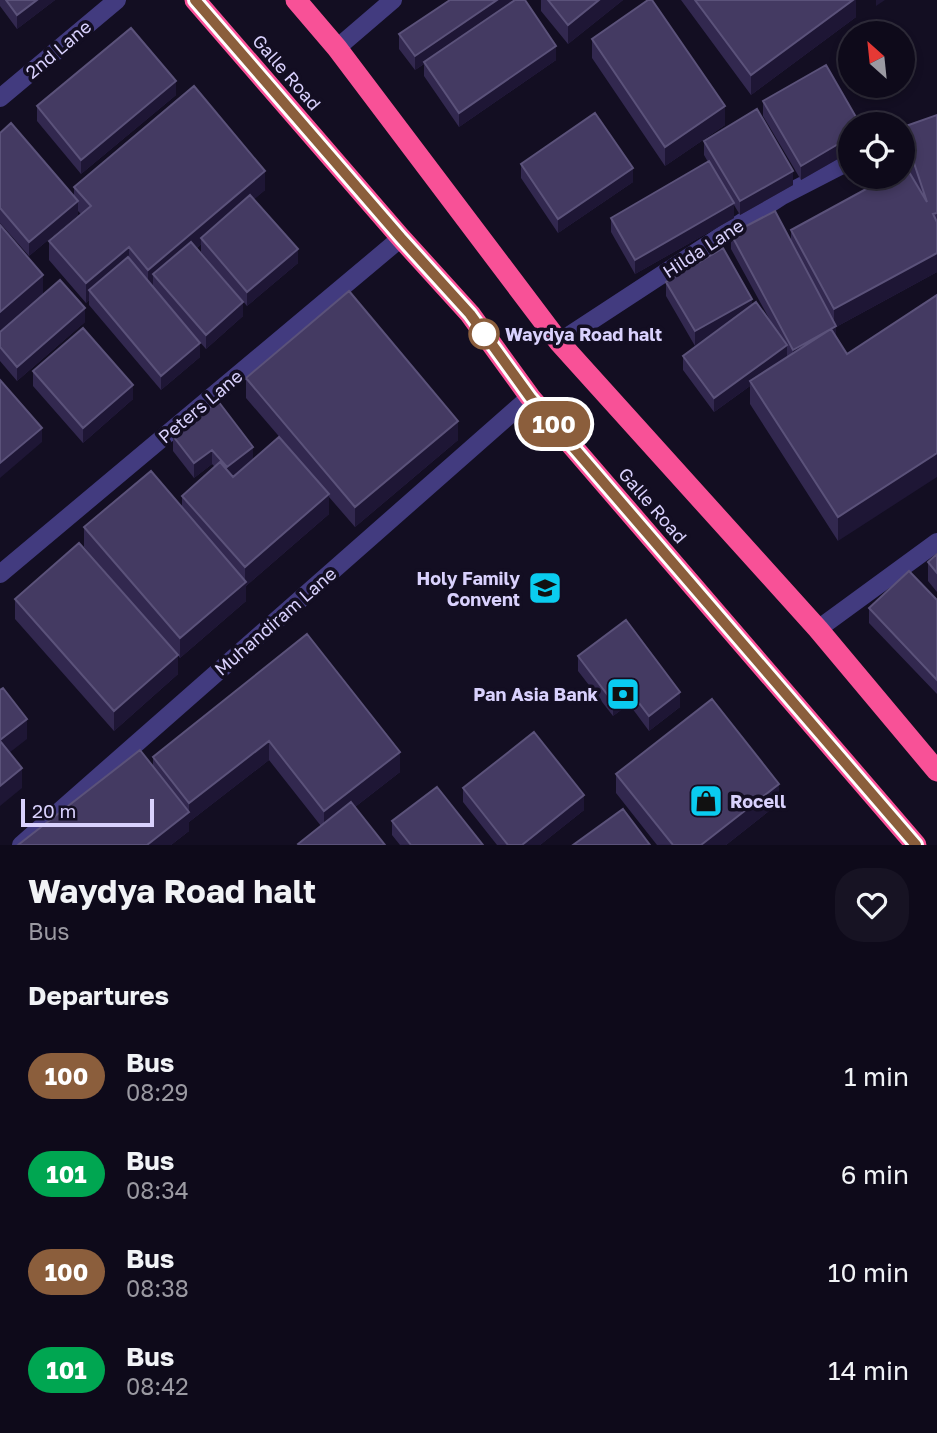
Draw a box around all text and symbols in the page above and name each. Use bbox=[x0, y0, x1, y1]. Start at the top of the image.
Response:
street label: 2nd Lane bbox=[21, 15, 95, 83]
north arrow bbox=[838, 21, 915, 98]
map controls bbox=[838, 21, 915, 189]
street label: Galle Road bbox=[248, 30, 326, 114]
button: locate bbox=[838, 112, 915, 189]
street label: Hilda Lane bbox=[658, 214, 748, 282]
marker: Waydya Road halt bbox=[469, 319, 499, 349]
place label: Waydya Road halt bbox=[505, 323, 662, 345]
street label: Peters Lane bbox=[154, 365, 246, 447]
line badge: 100 bbox=[514, 401, 594, 447]
text: 100 bbox=[532, 409, 576, 438]
street label: Galle Road bbox=[614, 463, 692, 547]
street label: Muhandiram Lane bbox=[210, 562, 340, 680]
place label: Holy Family Convent bbox=[417, 567, 520, 610]
school or university icon: Holy Family Convent bbox=[526, 569, 564, 607]
bank icon: Pan Asia Bank bbox=[604, 675, 642, 713]
place label: Pan Asia Bank bbox=[473, 683, 599, 705]
shop icon: Rocell bbox=[687, 782, 725, 820]
place label: Rocell bbox=[730, 790, 786, 812]
scale bar bbox=[21, 796, 154, 828]
text: 20 m bbox=[32, 799, 76, 822]
button: heart bbox=[835, 868, 909, 942]
text: Waydya Road halt bbox=[28, 871, 316, 910]
text: Bus bbox=[28, 917, 70, 945]
text: Departures bbox=[28, 980, 169, 1011]
text: Bus bbox=[126, 1047, 174, 1078]
text: 100 bbox=[45, 1061, 88, 1090]
text: 1 min bbox=[844, 1061, 909, 1092]
text: 08:29 bbox=[126, 1078, 188, 1106]
text: Bus bbox=[126, 1145, 174, 1176]
text: 101 bbox=[46, 1159, 87, 1188]
text: 6 min bbox=[841, 1159, 909, 1190]
text: 08:34 bbox=[126, 1176, 189, 1204]
text: Bus bbox=[126, 1243, 174, 1274]
text: 100 bbox=[45, 1257, 88, 1286]
text: 10 min bbox=[828, 1257, 909, 1288]
text: 08:38 bbox=[126, 1274, 189, 1302]
text: Bus bbox=[126, 1341, 174, 1372]
text: 101 bbox=[46, 1355, 87, 1384]
text: 14 min bbox=[828, 1355, 909, 1386]
text: 08:42 bbox=[126, 1372, 189, 1400]

